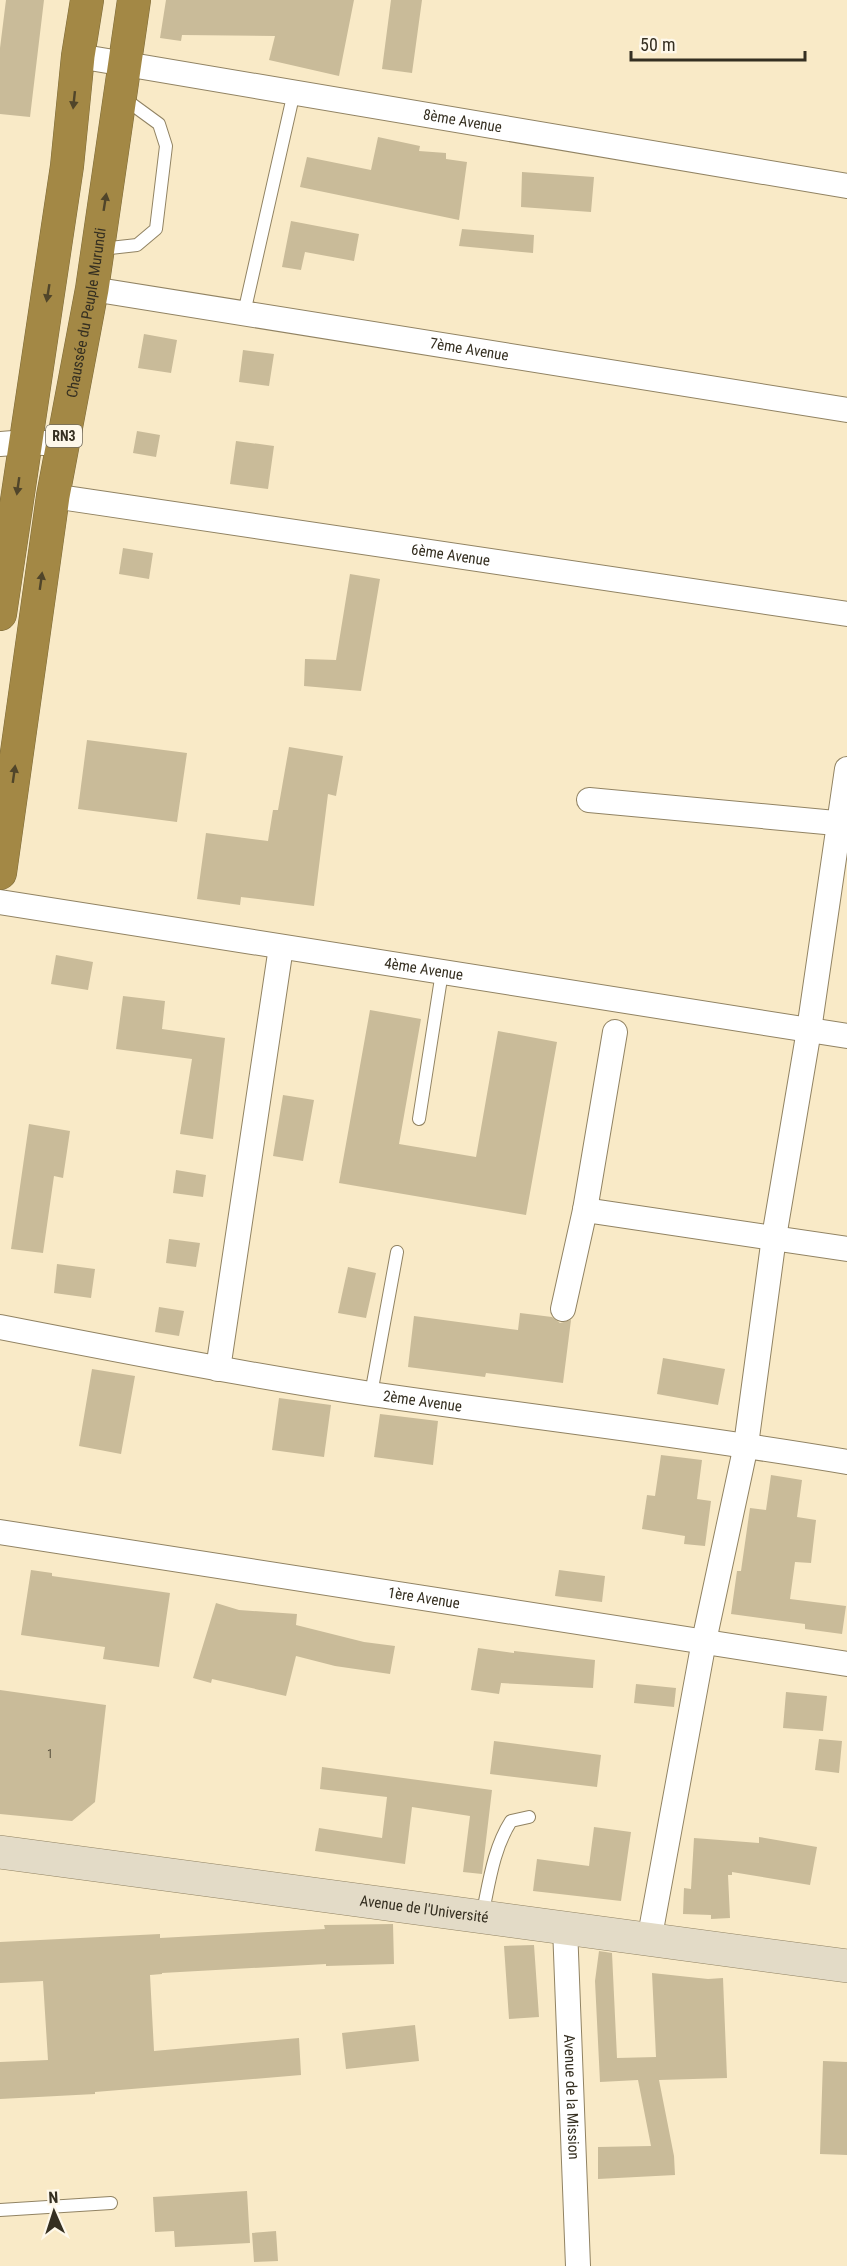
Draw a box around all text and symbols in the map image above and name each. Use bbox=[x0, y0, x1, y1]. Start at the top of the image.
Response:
scale bar bbox=[631, 24, 805, 62]
text: 50 m bbox=[640, 34, 675, 55]
one-way arrow bbox=[69, 90, 79, 109]
street label: 8ème Avenue bbox=[422, 106, 503, 137]
one-way arrow bbox=[101, 192, 110, 211]
street label: Chaussée du Peuple Murundi bbox=[63, 227, 110, 399]
one-way arrow bbox=[43, 283, 52, 302]
street label: 7ème Avenue bbox=[429, 334, 510, 365]
road number: RN3 bbox=[46, 425, 82, 447]
one-way arrow bbox=[14, 476, 23, 495]
street label: 6ème Avenue bbox=[410, 540, 491, 570]
one-way arrow bbox=[36, 571, 46, 590]
one-way arrow bbox=[9, 764, 18, 783]
street label: 4ème Avenue bbox=[383, 954, 464, 984]
street label: 2ème Avenue bbox=[382, 1387, 463, 1416]
street label: 1ère Avenue bbox=[387, 1584, 461, 1613]
house number: 1 bbox=[47, 1747, 53, 1761]
street label: Avenue de l'Université bbox=[359, 1892, 490, 1927]
street label: Avenue de la Mission bbox=[560, 2034, 583, 2160]
north arrow bbox=[24, 2182, 84, 2242]
text: N bbox=[48, 2188, 59, 2207]

